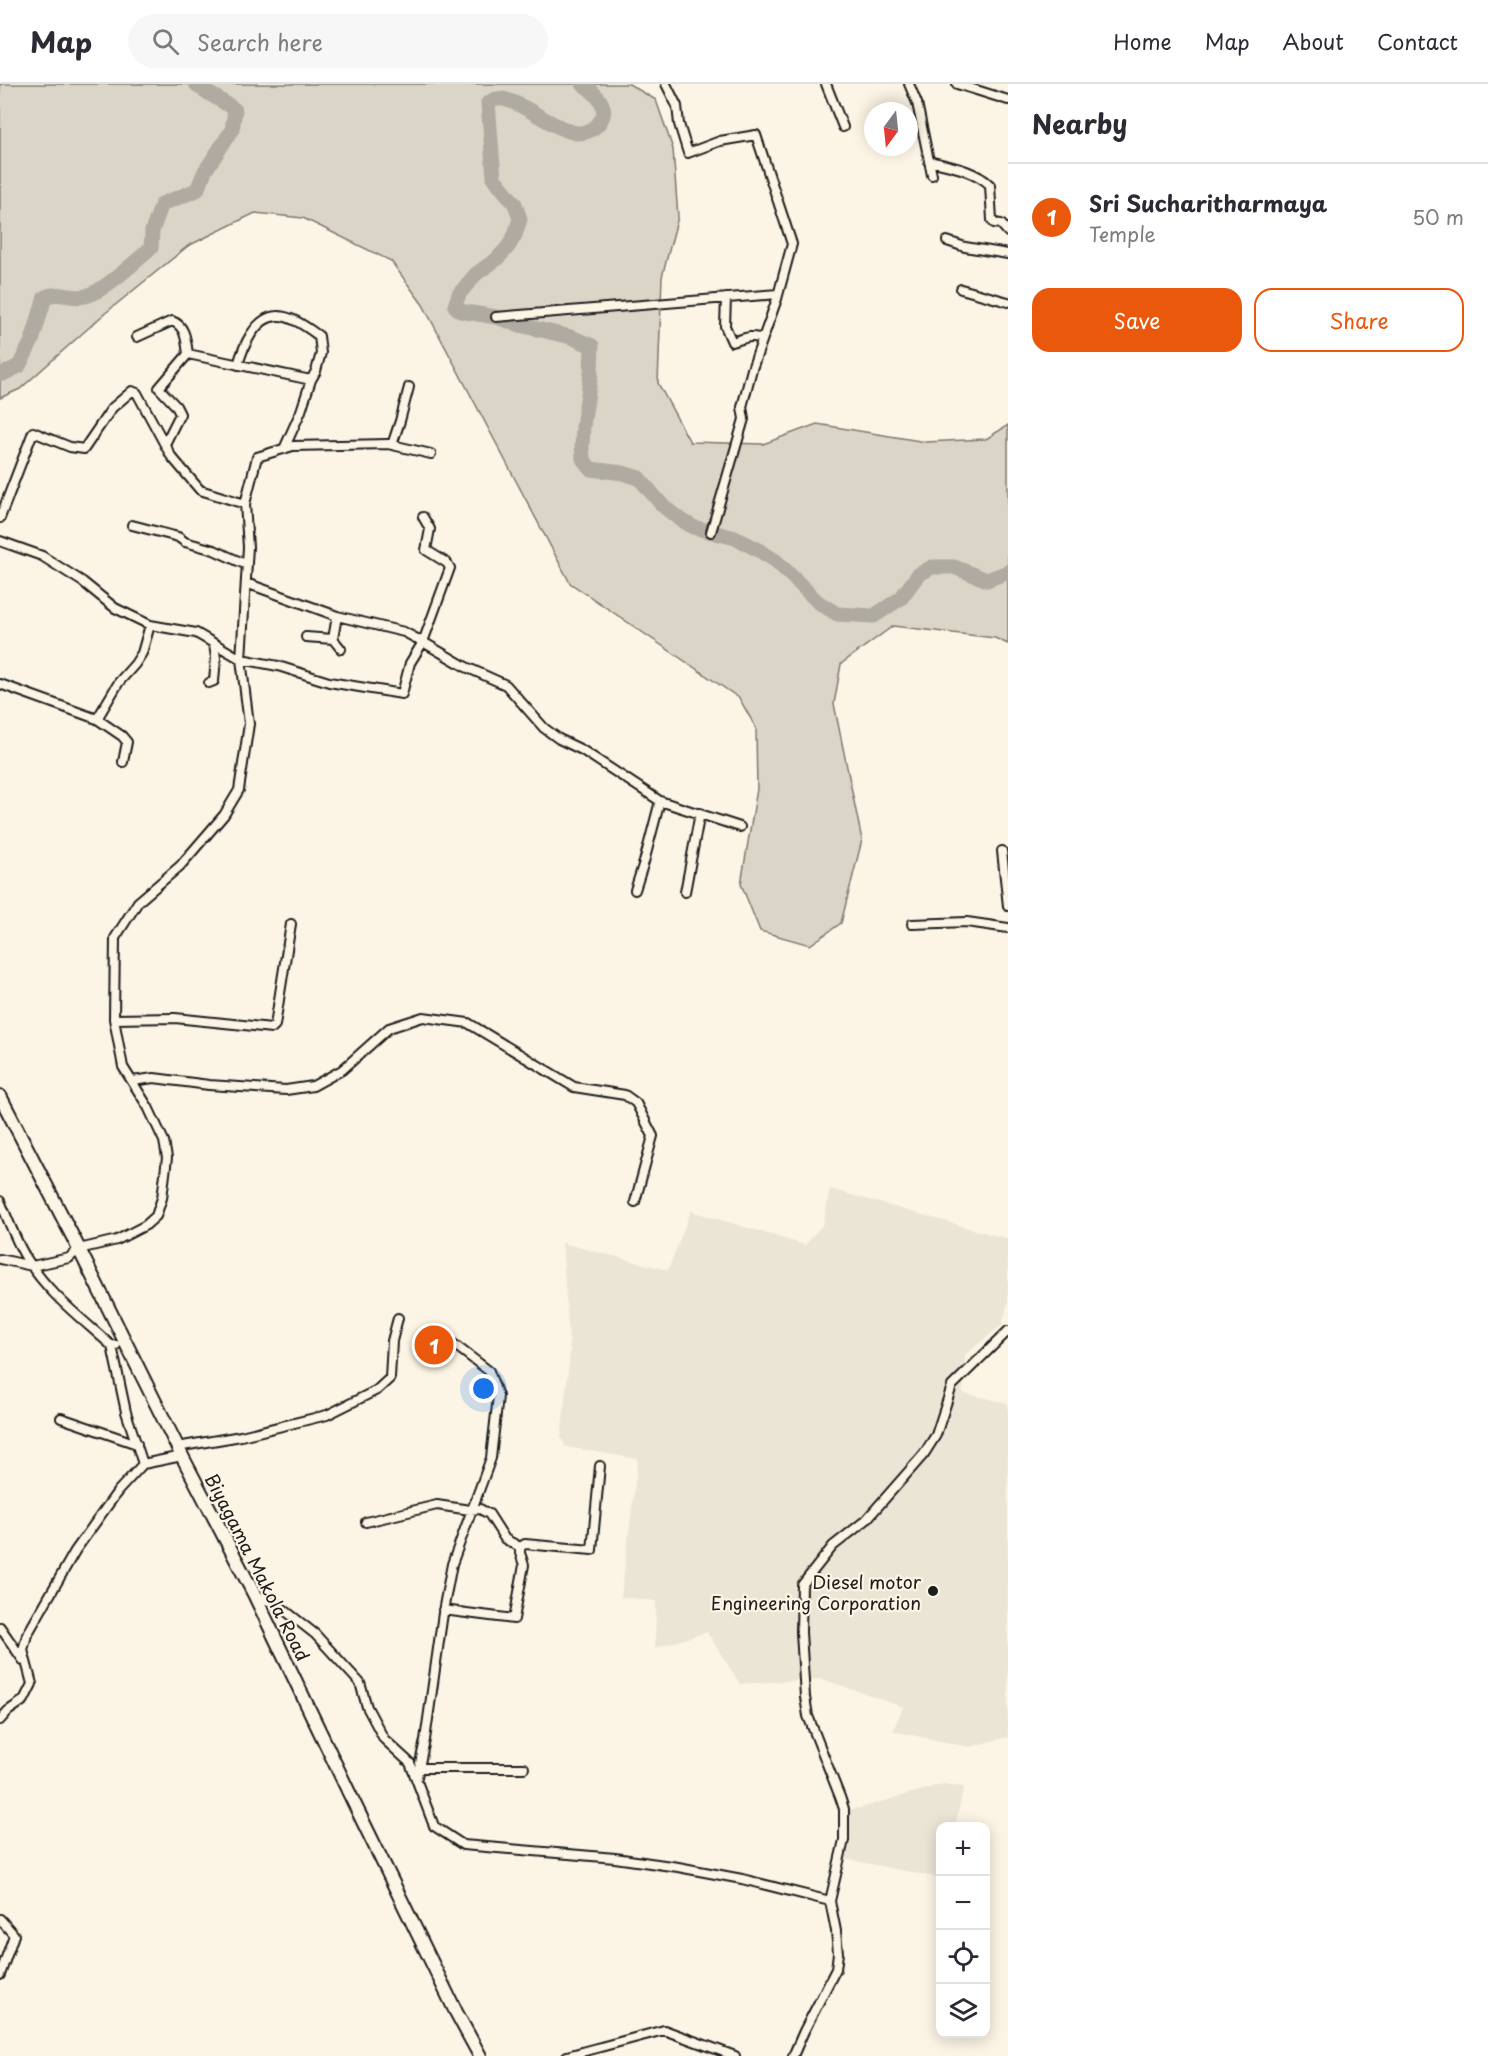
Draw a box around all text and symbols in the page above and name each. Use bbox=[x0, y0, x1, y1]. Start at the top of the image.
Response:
search box bbox=[128, 14, 548, 68]
text: Map bbox=[30, 20, 92, 63]
icon: search bbox=[149, 25, 182, 58]
text: Search here bbox=[197, 25, 323, 58]
text: Home bbox=[1113, 25, 1172, 57]
text: Map bbox=[1205, 25, 1250, 57]
text: About bbox=[1283, 25, 1344, 57]
text: Contact bbox=[1377, 25, 1458, 57]
north arrow bbox=[864, 102, 918, 156]
text: Nearby bbox=[1032, 104, 1127, 143]
text: Sri Sucharitharmaya bbox=[1089, 186, 1327, 219]
text: 1 bbox=[1047, 202, 1056, 232]
text: 50 m bbox=[1412, 202, 1464, 232]
text: Temple bbox=[1089, 219, 1156, 249]
button: Save bbox=[1032, 288, 1242, 352]
button: Share bbox=[1254, 288, 1464, 352]
pin: 1 bbox=[414, 1322, 454, 1368]
your location bbox=[469, 1374, 498, 1403]
street label: Biyagama Makola Road bbox=[199, 1468, 317, 1666]
place label: Diesel motor Engineering Corporation bbox=[711, 1568, 922, 1616]
marker: Diesel motor Engineering Corporation bbox=[926, 1584, 940, 1598]
map controls bbox=[936, 1822, 990, 2038]
button: + bbox=[936, 1822, 990, 1876]
button: − bbox=[936, 1876, 990, 1930]
button: locate bbox=[936, 1930, 990, 1984]
button: layers bbox=[936, 1984, 990, 2038]

